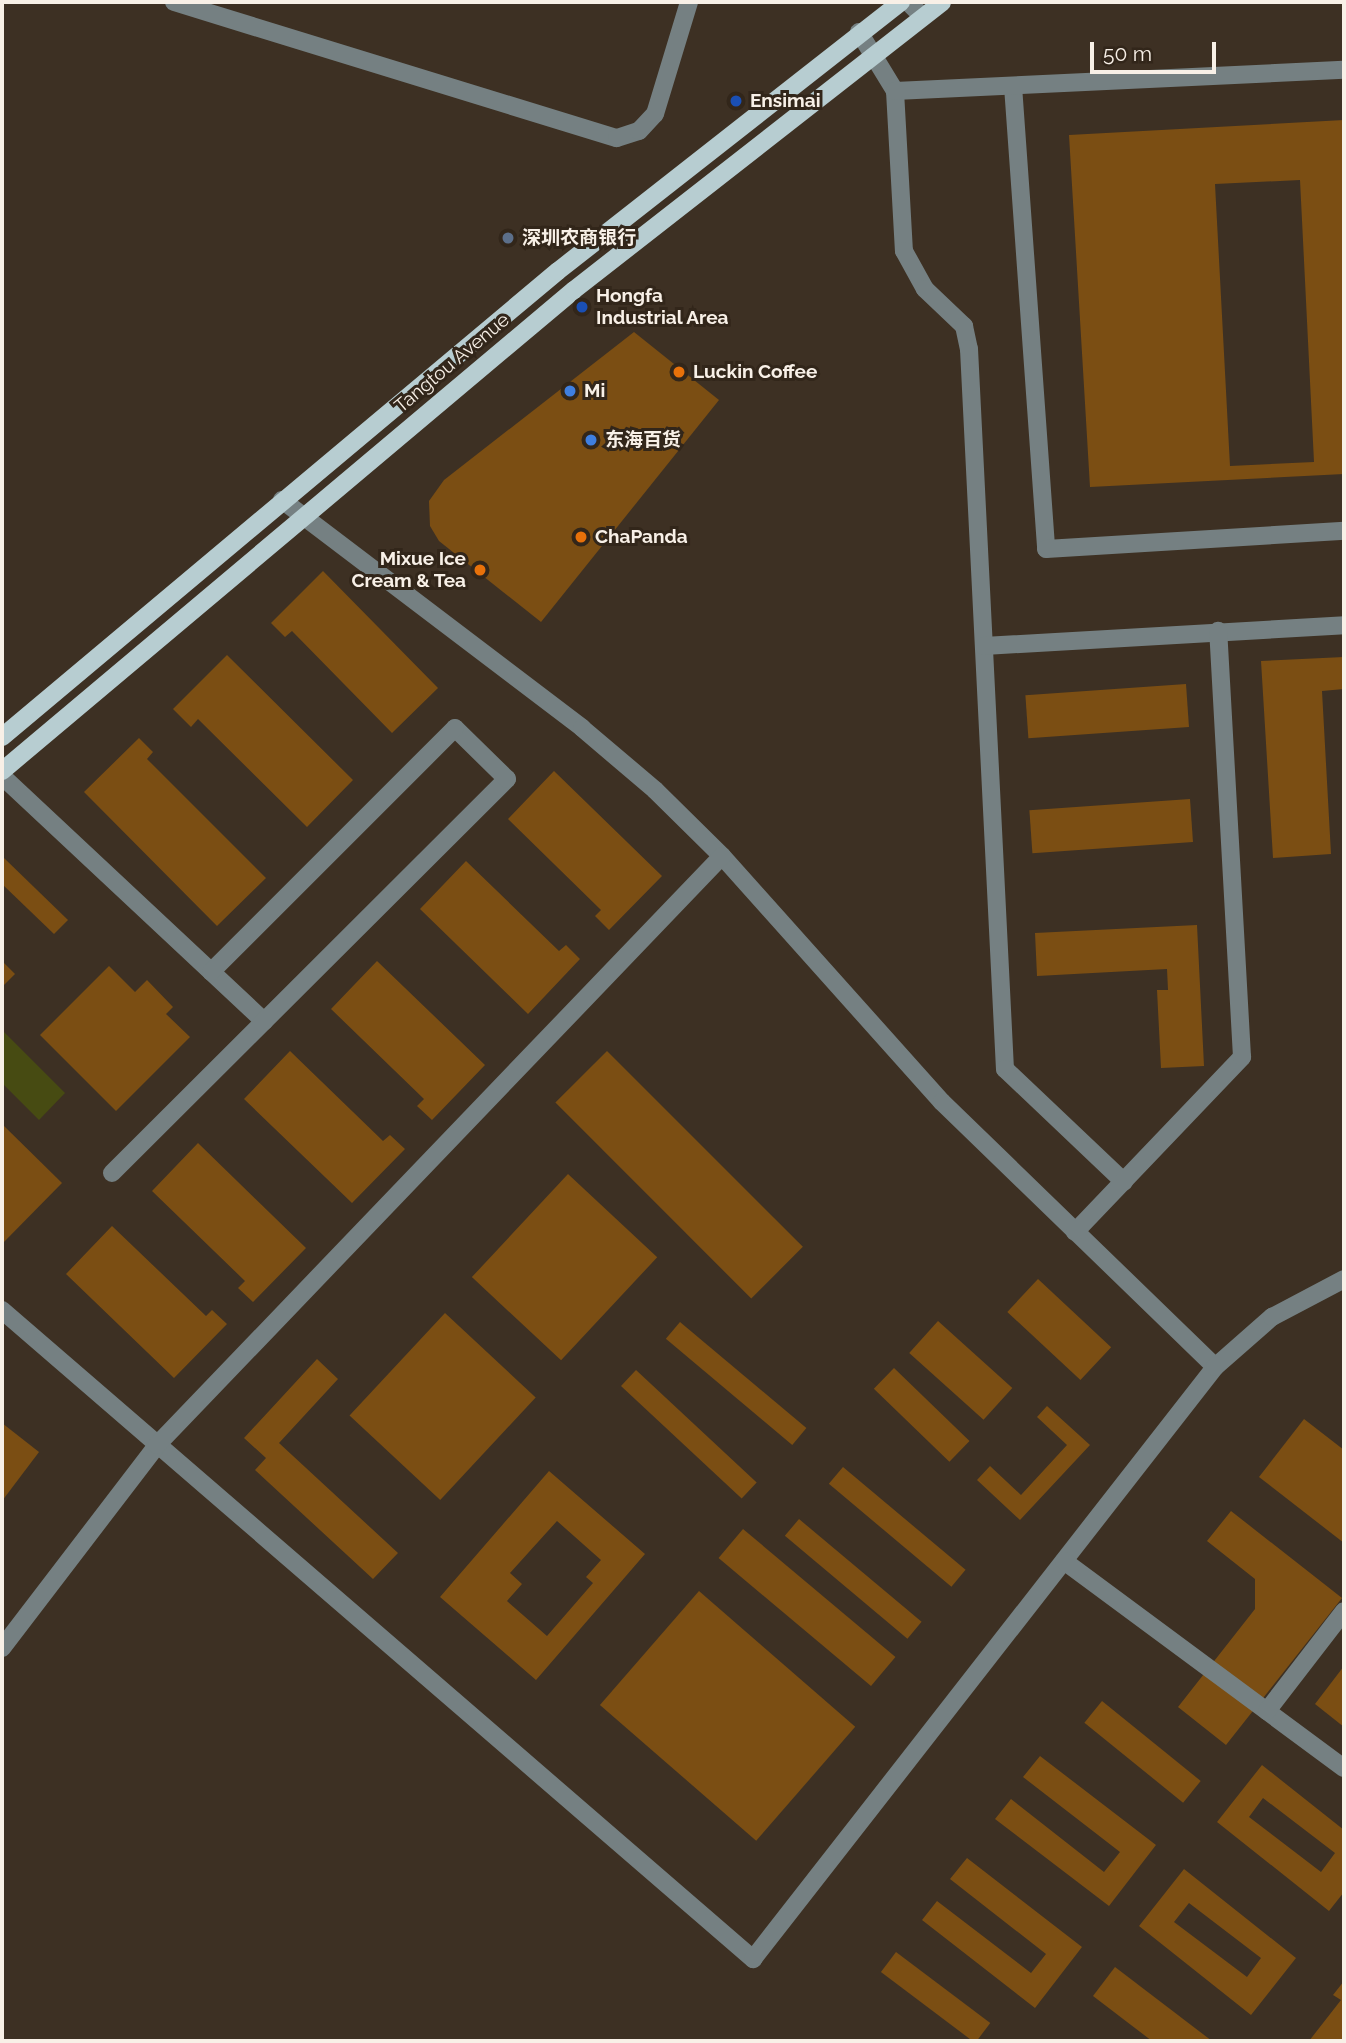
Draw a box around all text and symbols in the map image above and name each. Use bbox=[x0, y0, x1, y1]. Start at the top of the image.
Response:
scale bar bbox=[1094, 28, 1220, 72]
text: 50 m bbox=[1103, 41, 1152, 66]
place label: Ensimai bbox=[750, 90, 821, 112]
marker: Ensimai bbox=[728, 93, 744, 109]
place label: 深圳农商银行 bbox=[522, 227, 636, 249]
marker: 深圳农商银行 bbox=[500, 230, 516, 246]
place label: Hongfa Industrial Area bbox=[596, 285, 730, 329]
marker: Hongfa Industrial Area bbox=[574, 299, 590, 315]
street label: Tangtou Avenue bbox=[390, 308, 514, 418]
place label: Luckin Coffee bbox=[693, 361, 817, 383]
marker: Luckin Coffee bbox=[671, 364, 687, 380]
place label: Mi bbox=[584, 380, 605, 402]
marker: Mi bbox=[562, 383, 578, 399]
place label: 东海百货 bbox=[605, 429, 681, 451]
marker: 东海百货 bbox=[583, 432, 599, 448]
place label: ChaPanda bbox=[595, 526, 688, 548]
marker: ChaPanda bbox=[573, 529, 589, 545]
place label: Mixue Ice Cream & Tea bbox=[351, 548, 466, 592]
marker: Mixue Ice Cream & Tea bbox=[472, 562, 488, 578]

